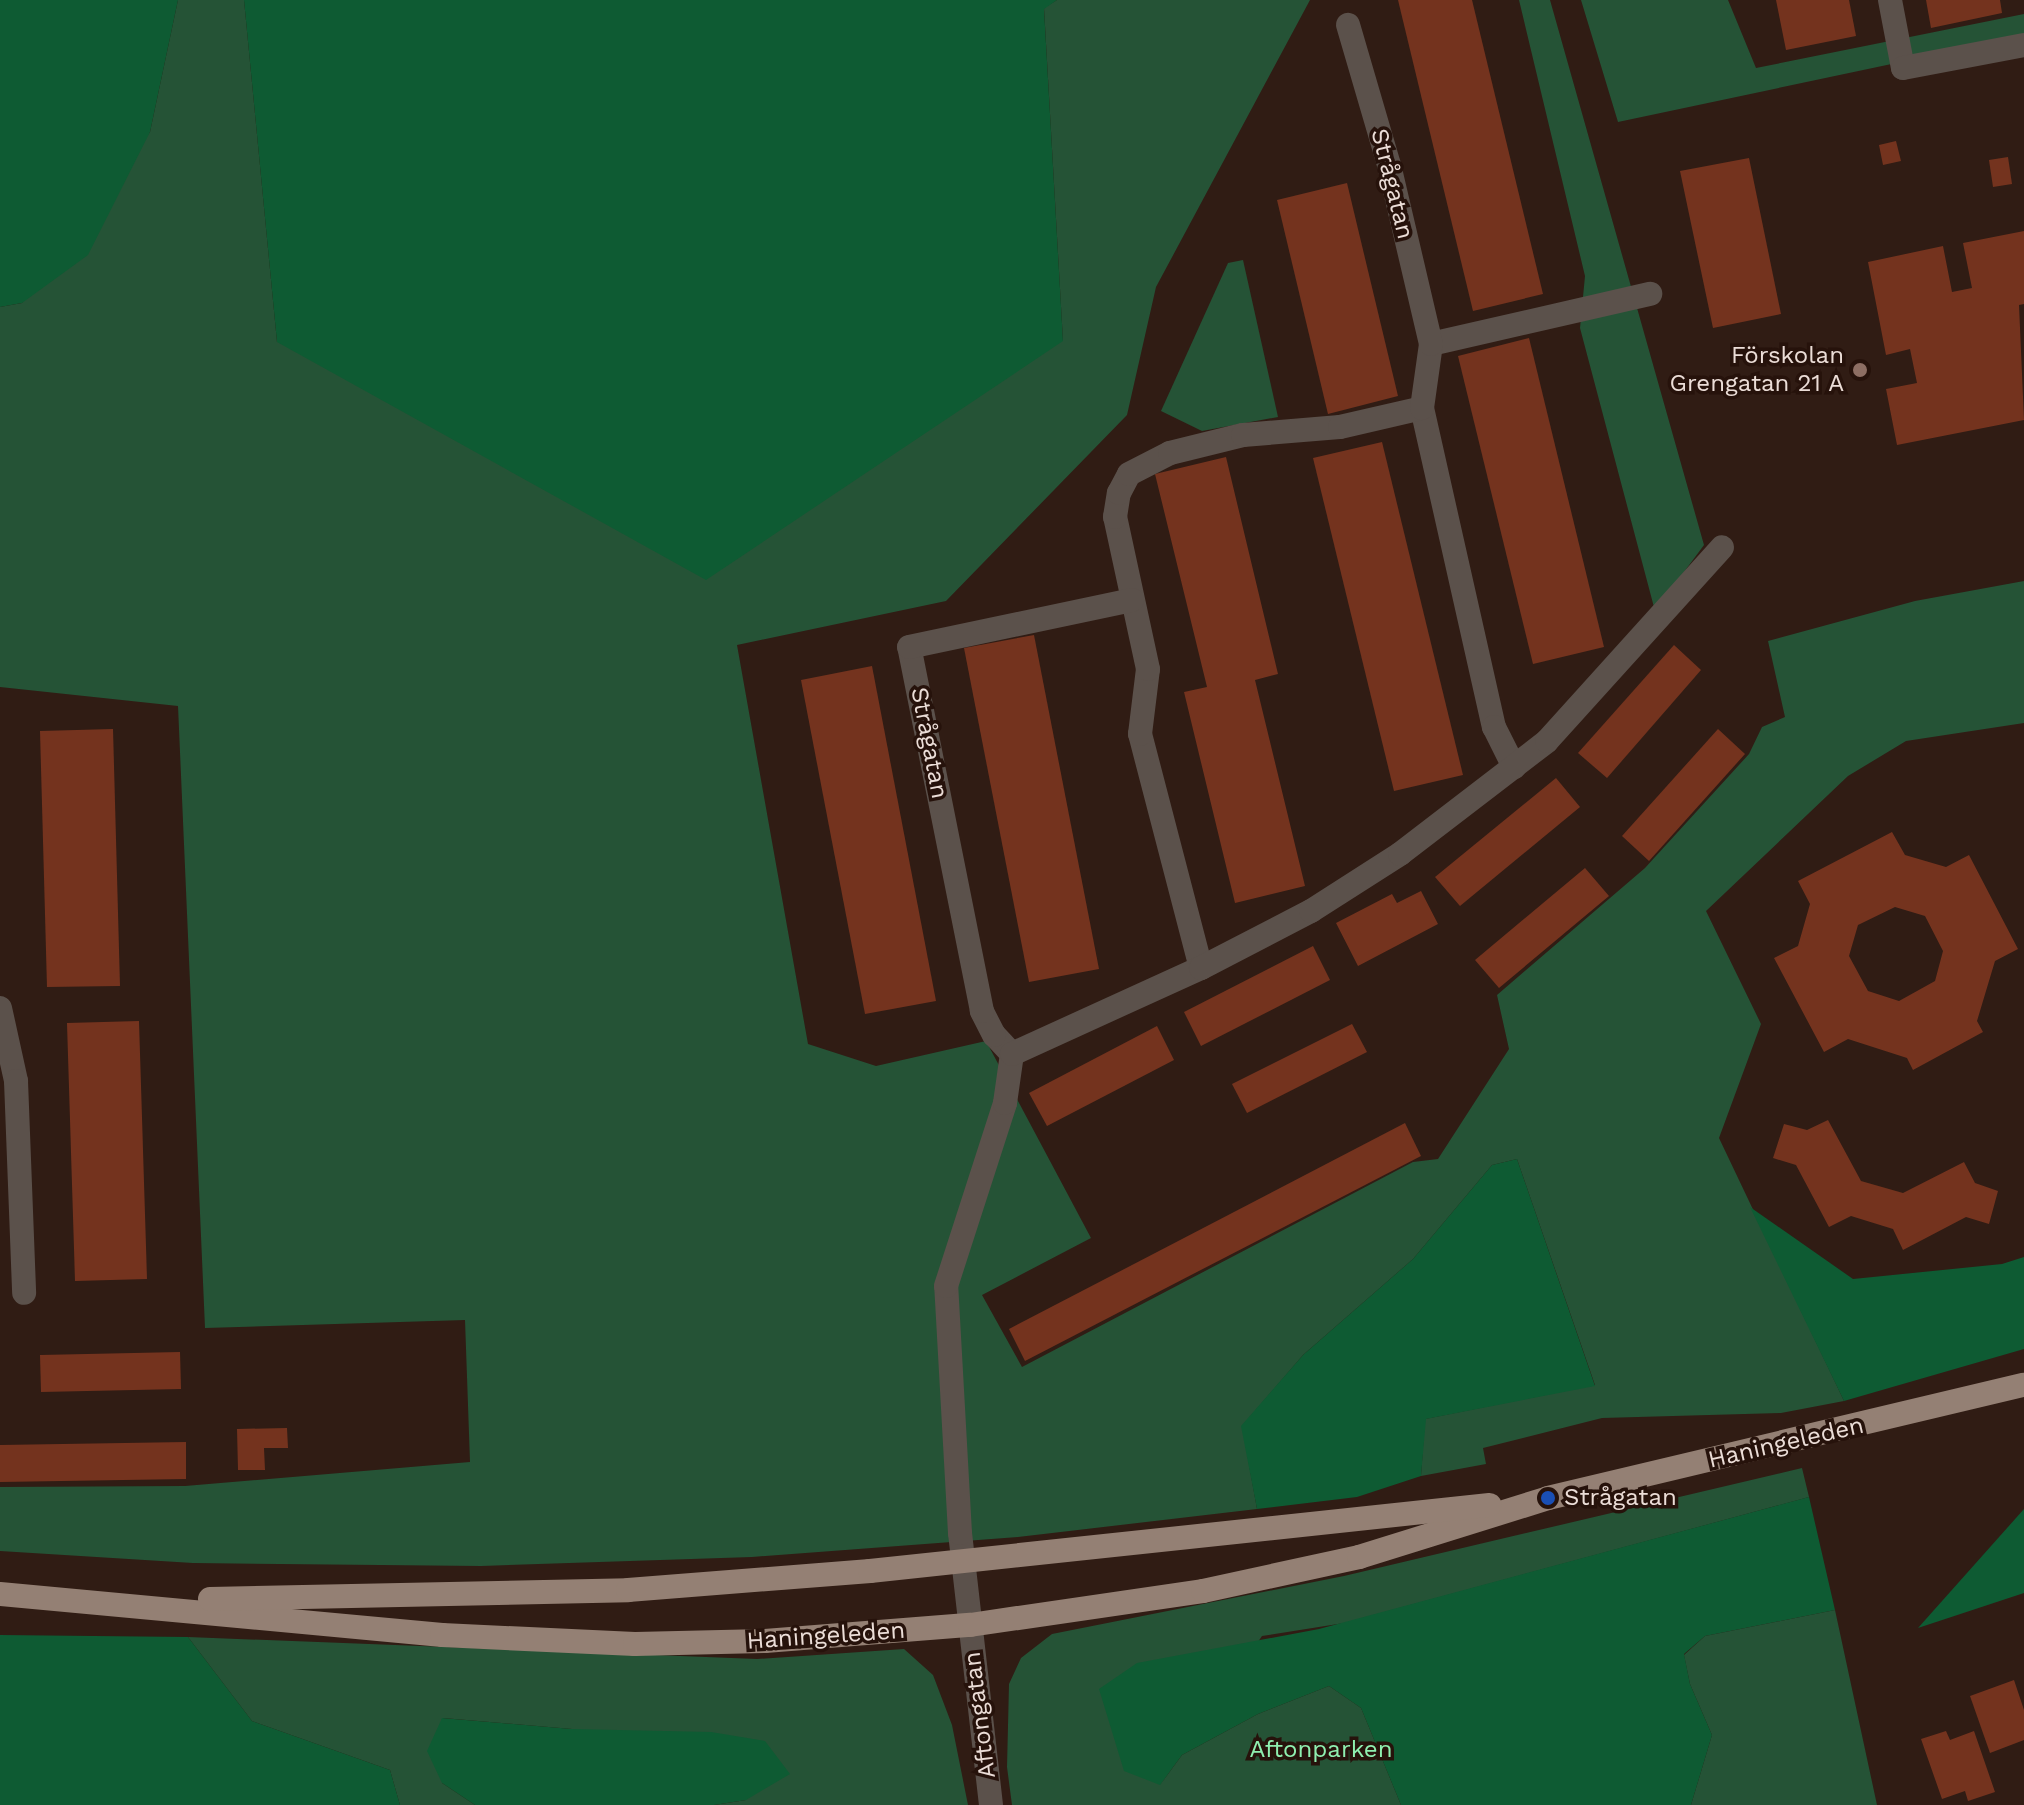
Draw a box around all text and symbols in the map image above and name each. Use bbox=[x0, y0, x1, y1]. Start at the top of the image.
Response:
street label: Strågatan bbox=[1364, 126, 1420, 242]
place label: Förskolan Grengatan 21 A bbox=[1669, 342, 1844, 398]
marker: Förskolan Grengatan 21 A bbox=[1851, 361, 1869, 379]
street label: Strågatan bbox=[904, 685, 954, 801]
street label: Haningeleden bbox=[1705, 1411, 1867, 1475]
place label: Strågatan bbox=[1564, 1484, 1677, 1512]
marker: Strågatan bbox=[1539, 1489, 1557, 1507]
street label: Haningeleden bbox=[746, 1616, 906, 1656]
street label: Aftongatan bbox=[958, 1650, 1002, 1780]
park label: Aftonparken bbox=[1249, 1736, 1393, 1764]

